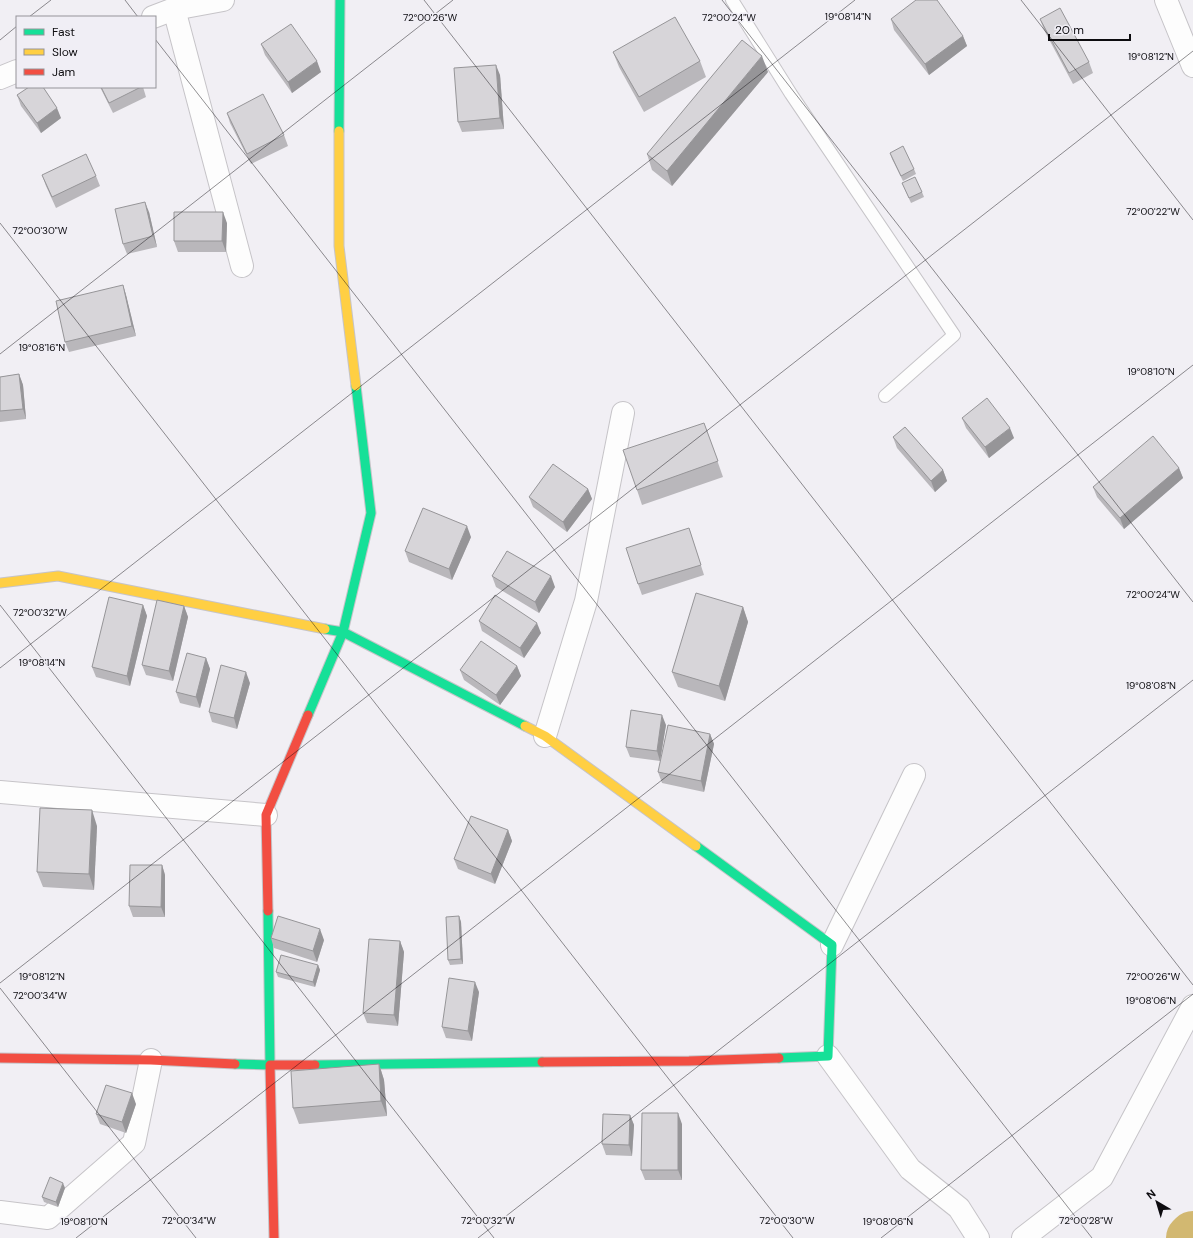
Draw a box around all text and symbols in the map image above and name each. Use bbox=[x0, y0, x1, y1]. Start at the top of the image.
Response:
text: 19°08'14"N bbox=[825, 10, 871, 23]
text: 72°00'26"W bbox=[403, 11, 457, 24]
text: 72°00'24"W bbox=[702, 11, 756, 24]
legend bbox=[16, 16, 156, 88]
scale bar bbox=[1049, 16, 1130, 42]
text: 20 m bbox=[1055, 22, 1084, 38]
text: Fast bbox=[52, 24, 75, 40]
text: Slow bbox=[52, 44, 78, 60]
text: 19°08'12"N bbox=[1128, 50, 1174, 63]
text: Jam bbox=[52, 64, 75, 80]
text: 72°00'22"W bbox=[1126, 205, 1180, 218]
text: 72°00'30"W bbox=[13, 224, 68, 237]
text: 19°08'16"N bbox=[19, 341, 65, 354]
text: 19°08'10"N bbox=[1127, 365, 1175, 378]
text: 72°00'24"W bbox=[1126, 588, 1180, 601]
text: 72°00'32"W bbox=[13, 606, 67, 619]
text: 19°08'14"N bbox=[19, 656, 65, 669]
text: 19°08'08"N bbox=[1126, 679, 1176, 692]
text: 19°08'12"N bbox=[19, 970, 65, 983]
text: 72°00'26"W bbox=[1126, 970, 1180, 983]
text: 72°00'34"W bbox=[13, 989, 67, 1002]
text: 19°08'06"N bbox=[1126, 994, 1176, 1007]
north arrow bbox=[1137, 1182, 1177, 1222]
text: N bbox=[1143, 1186, 1158, 1202]
text: 72°00'34"W bbox=[162, 1214, 216, 1227]
text: 72°00'32"W bbox=[461, 1214, 515, 1227]
text: 72°00'30"W bbox=[760, 1214, 815, 1227]
text: 72°00'28"W bbox=[1059, 1214, 1113, 1227]
text: 19°08'10"N bbox=[60, 1215, 108, 1228]
text: 19°08'06"N bbox=[863, 1215, 913, 1228]

